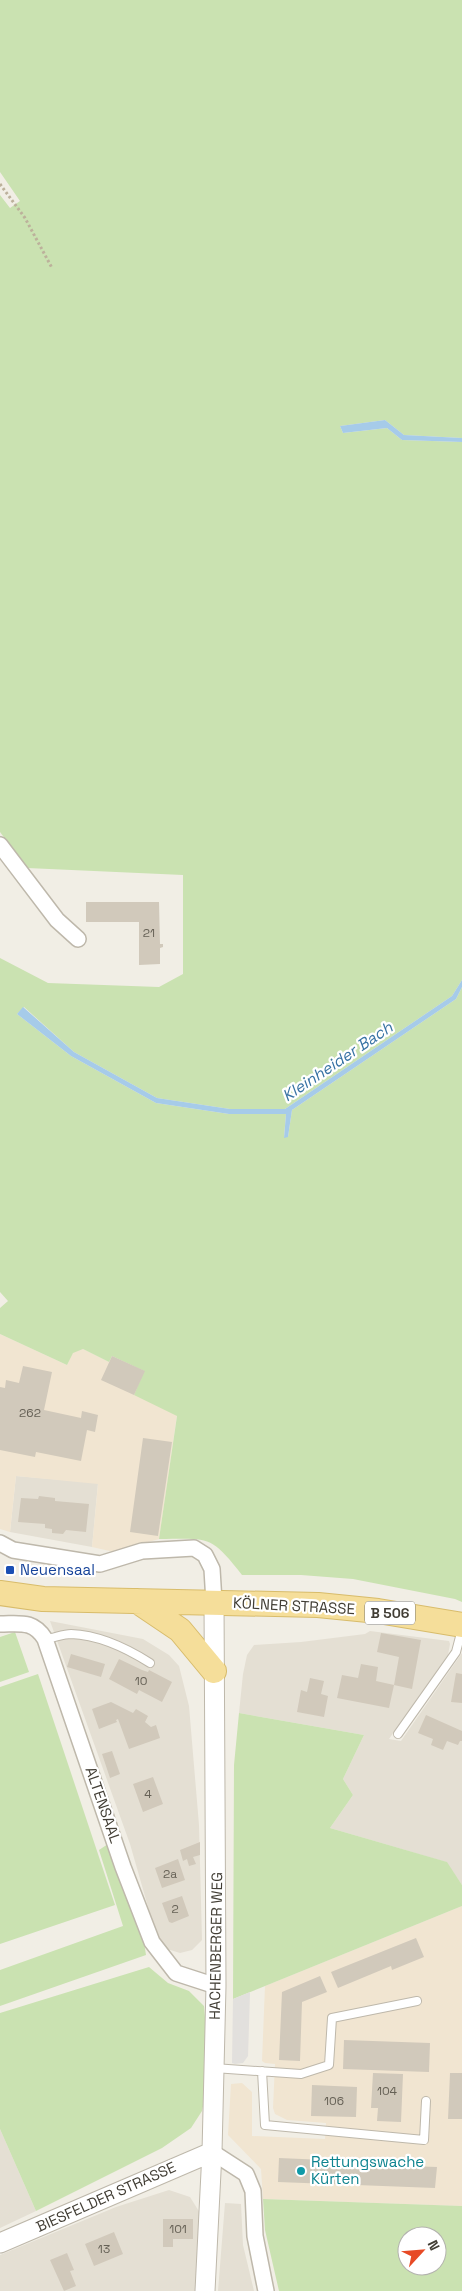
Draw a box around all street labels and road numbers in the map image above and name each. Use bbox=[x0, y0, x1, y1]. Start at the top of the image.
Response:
street label: KÖLNER STRASSE bbox=[233, 1593, 355, 1618]
road number: B 506 bbox=[365, 1602, 415, 1625]
street label: ALTENSAAL bbox=[82, 1764, 125, 1846]
street label: HACHENBERGER WEG bbox=[205, 1872, 226, 2020]
street label: BIESFELDER STRASSE bbox=[33, 2157, 179, 2236]

